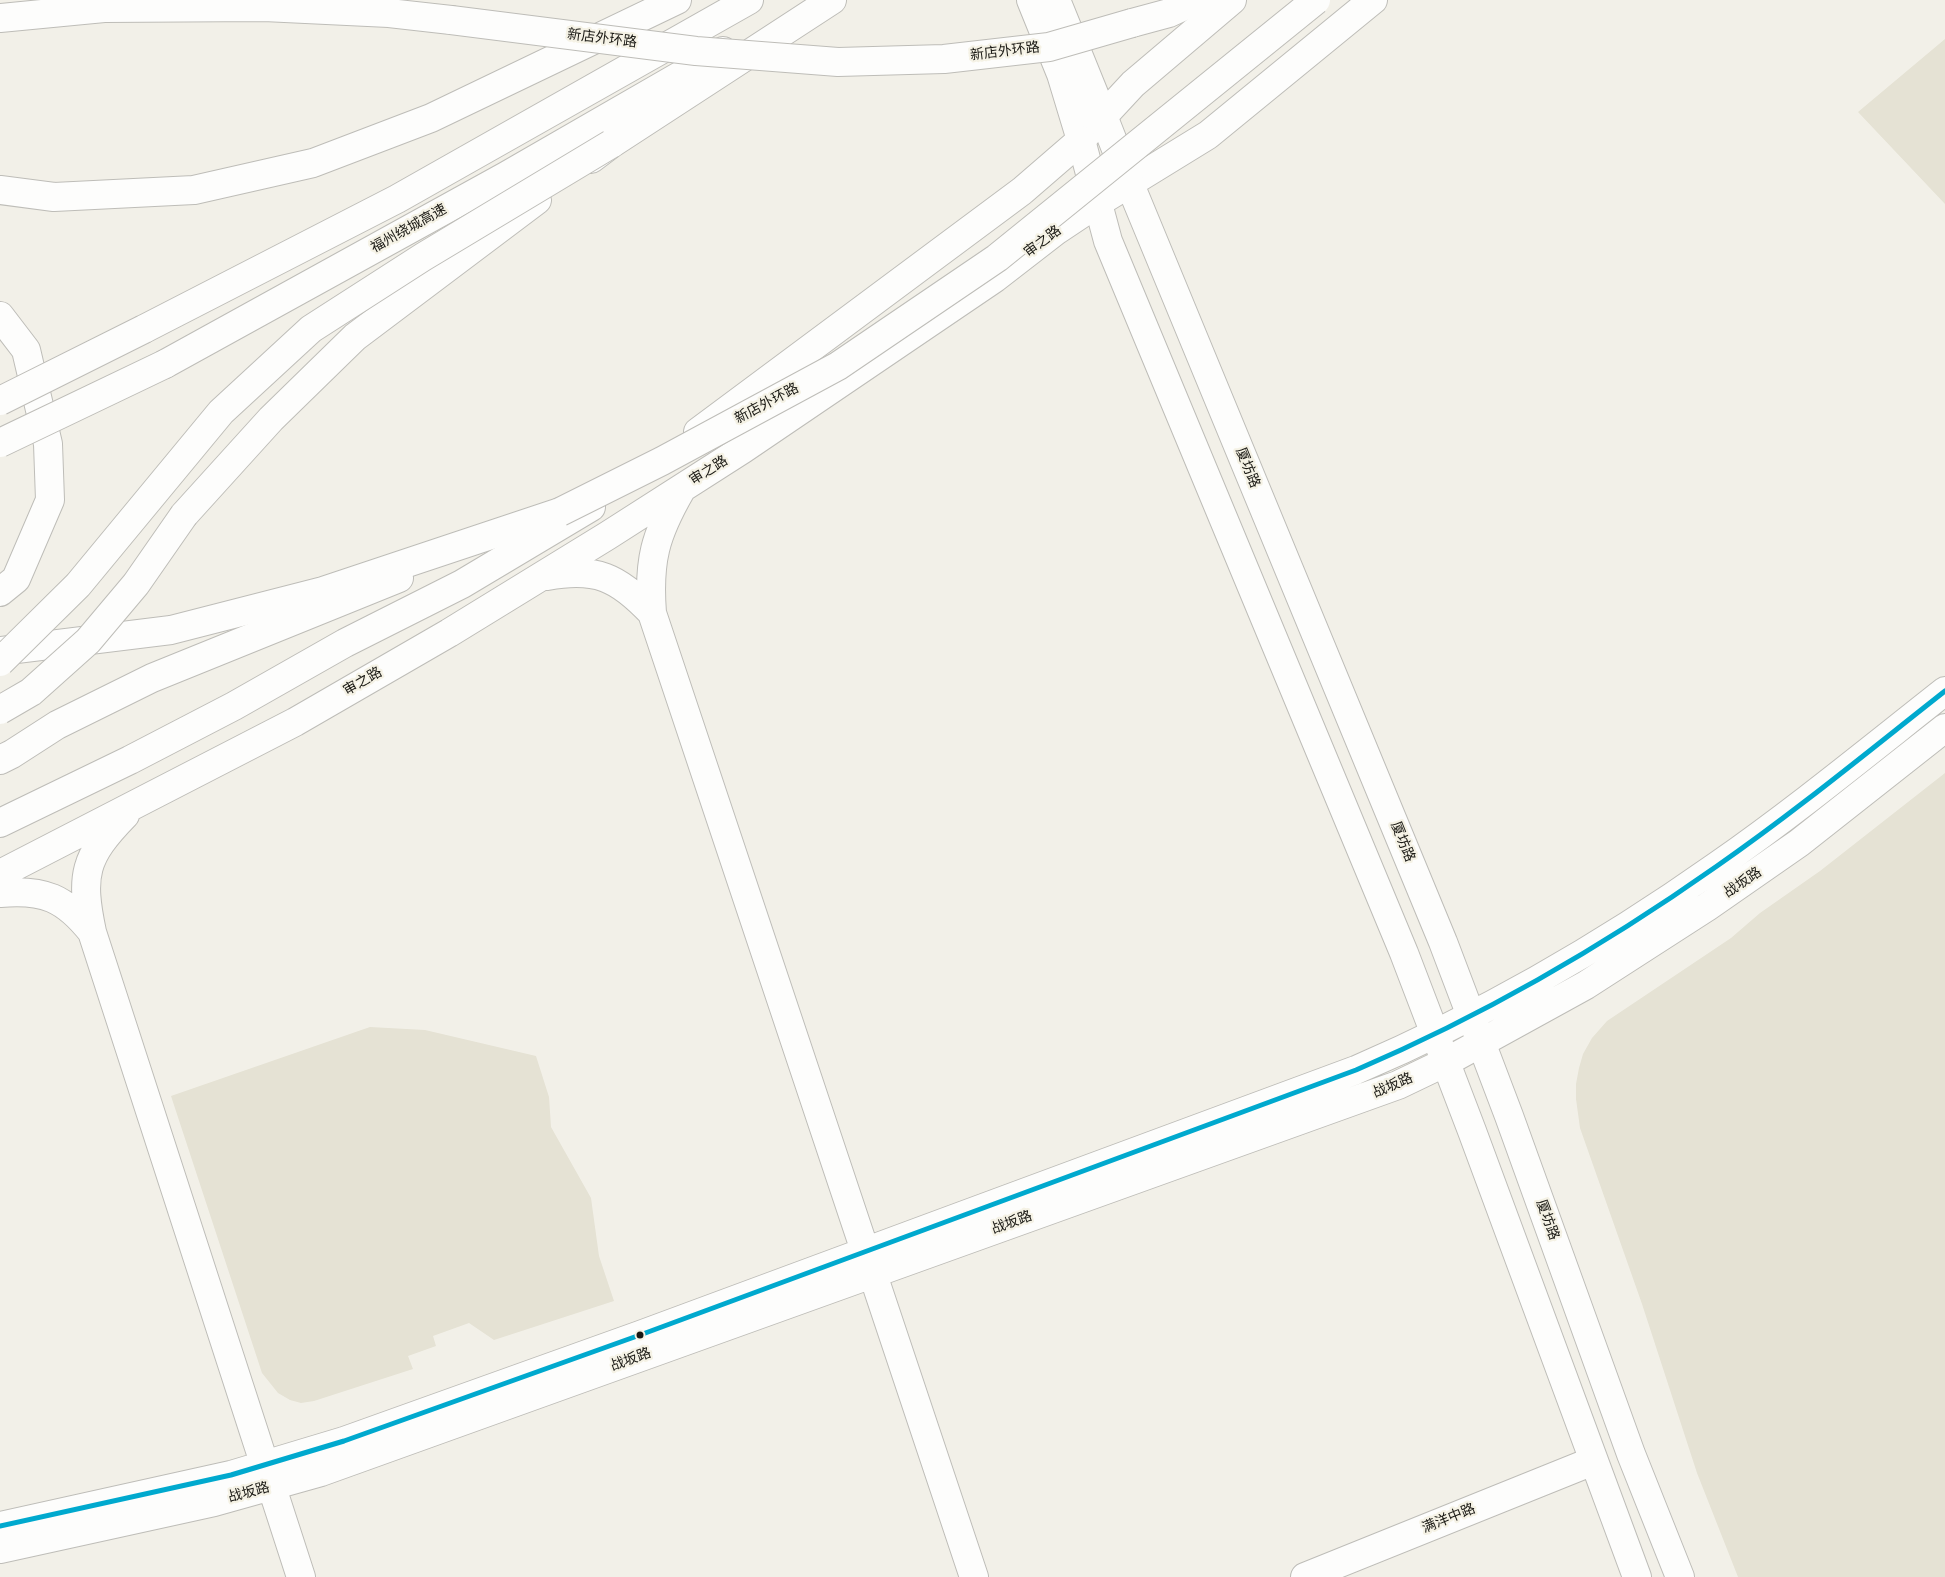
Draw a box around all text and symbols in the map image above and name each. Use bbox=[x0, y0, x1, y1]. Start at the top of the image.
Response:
street label: 新店外环路 bbox=[566, 26, 638, 52]
street label: 新店外环路 bbox=[969, 39, 1041, 65]
street label: 福州绕城高速 bbox=[368, 201, 450, 257]
street label: 审之路 bbox=[1021, 223, 1065, 261]
street label: 新店外环路 bbox=[732, 380, 802, 428]
street label: 厦坊路 bbox=[1231, 445, 1263, 491]
street label: 审之路 bbox=[687, 453, 731, 489]
street label: 审之路 bbox=[341, 664, 385, 700]
street label: 厦坊路 bbox=[1386, 819, 1418, 865]
street label: 战坂路 bbox=[1721, 864, 1765, 902]
street label: 战坂路 bbox=[1370, 1070, 1416, 1102]
street label: 厦坊路 bbox=[1532, 1197, 1562, 1243]
street label: 战坂路 bbox=[989, 1208, 1035, 1238]
unlabelled marker bbox=[635, 1330, 645, 1340]
street label: 战坂路 bbox=[608, 1345, 654, 1375]
street label: 战坂路 bbox=[227, 1479, 271, 1507]
street label: 满洋中路 bbox=[1420, 1501, 1478, 1537]

